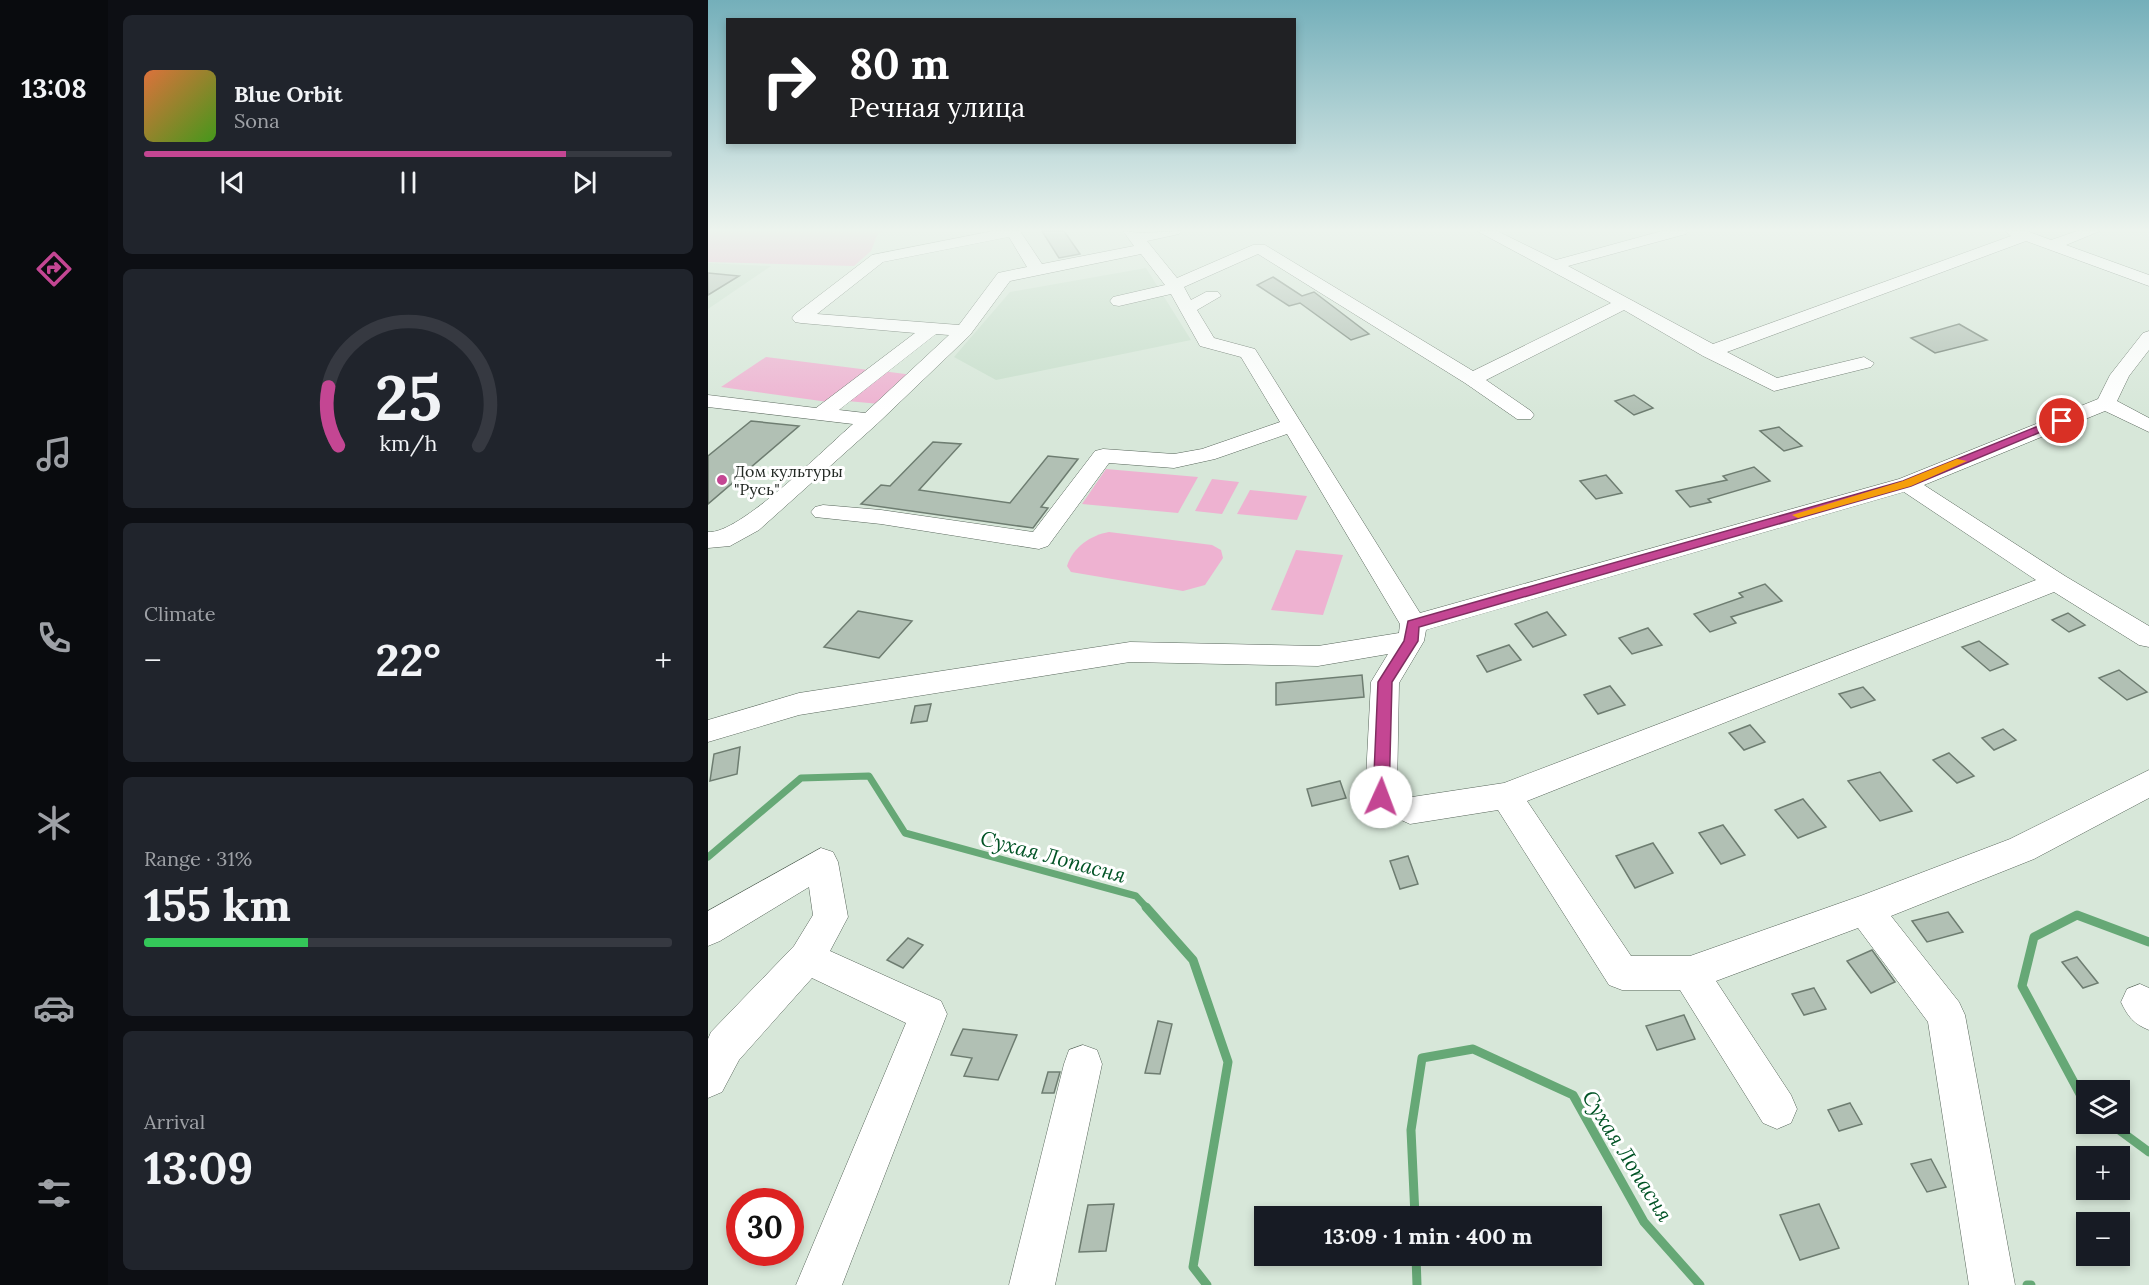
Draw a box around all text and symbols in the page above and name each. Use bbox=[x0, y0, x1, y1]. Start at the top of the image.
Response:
text: 80 m bbox=[849, 37, 949, 91]
icon: right bbox=[750, 42, 828, 120]
text: 13:08 bbox=[21, 71, 87, 105]
text: Blue Orbit bbox=[234, 80, 342, 108]
text: Речная улица bbox=[849, 90, 1025, 124]
text: Sona bbox=[234, 108, 280, 133]
icon: previous bbox=[216, 166, 249, 199]
icon: pause bbox=[392, 166, 425, 199]
icon: next bbox=[568, 166, 601, 199]
icon: directions bbox=[33, 248, 75, 290]
text: 25 bbox=[375, 357, 441, 437]
pin bbox=[2036, 395, 2087, 446]
icon: arrive bbox=[2045, 404, 2078, 437]
text: km/h bbox=[379, 429, 437, 457]
icon: music bbox=[33, 433, 75, 475]
place label: Дом культуры "Русь" bbox=[734, 461, 843, 499]
marker: Дом культуры "Русь" bbox=[715, 473, 729, 487]
text: Climate bbox=[144, 601, 216, 626]
icon: phone bbox=[33, 617, 75, 659]
text: 22° bbox=[375, 631, 441, 688]
text: − bbox=[144, 639, 162, 681]
text: + bbox=[654, 639, 672, 681]
position arrow bbox=[1349, 765, 1413, 829]
icon: climate bbox=[33, 802, 75, 844]
water label: Сухая Лопасня bbox=[977, 824, 1129, 889]
text: Range · 31% bbox=[144, 846, 252, 871]
text: 155 km bbox=[144, 876, 291, 933]
icon: car bbox=[33, 987, 75, 1029]
map controls bbox=[2076, 1080, 2130, 1266]
button: layers bbox=[2076, 1080, 2130, 1134]
water label: Сухая Лопасня bbox=[1576, 1085, 1679, 1226]
text: Arrival bbox=[144, 1109, 205, 1134]
text: 13:09 bbox=[144, 1139, 253, 1196]
button: + bbox=[2076, 1146, 2130, 1200]
icon: filters bbox=[33, 1172, 75, 1214]
speed limit sign: 30 bbox=[726, 1188, 804, 1266]
button: − bbox=[2076, 1212, 2130, 1266]
text: 13:09 · 1 min · 400 m bbox=[1324, 1222, 1532, 1250]

